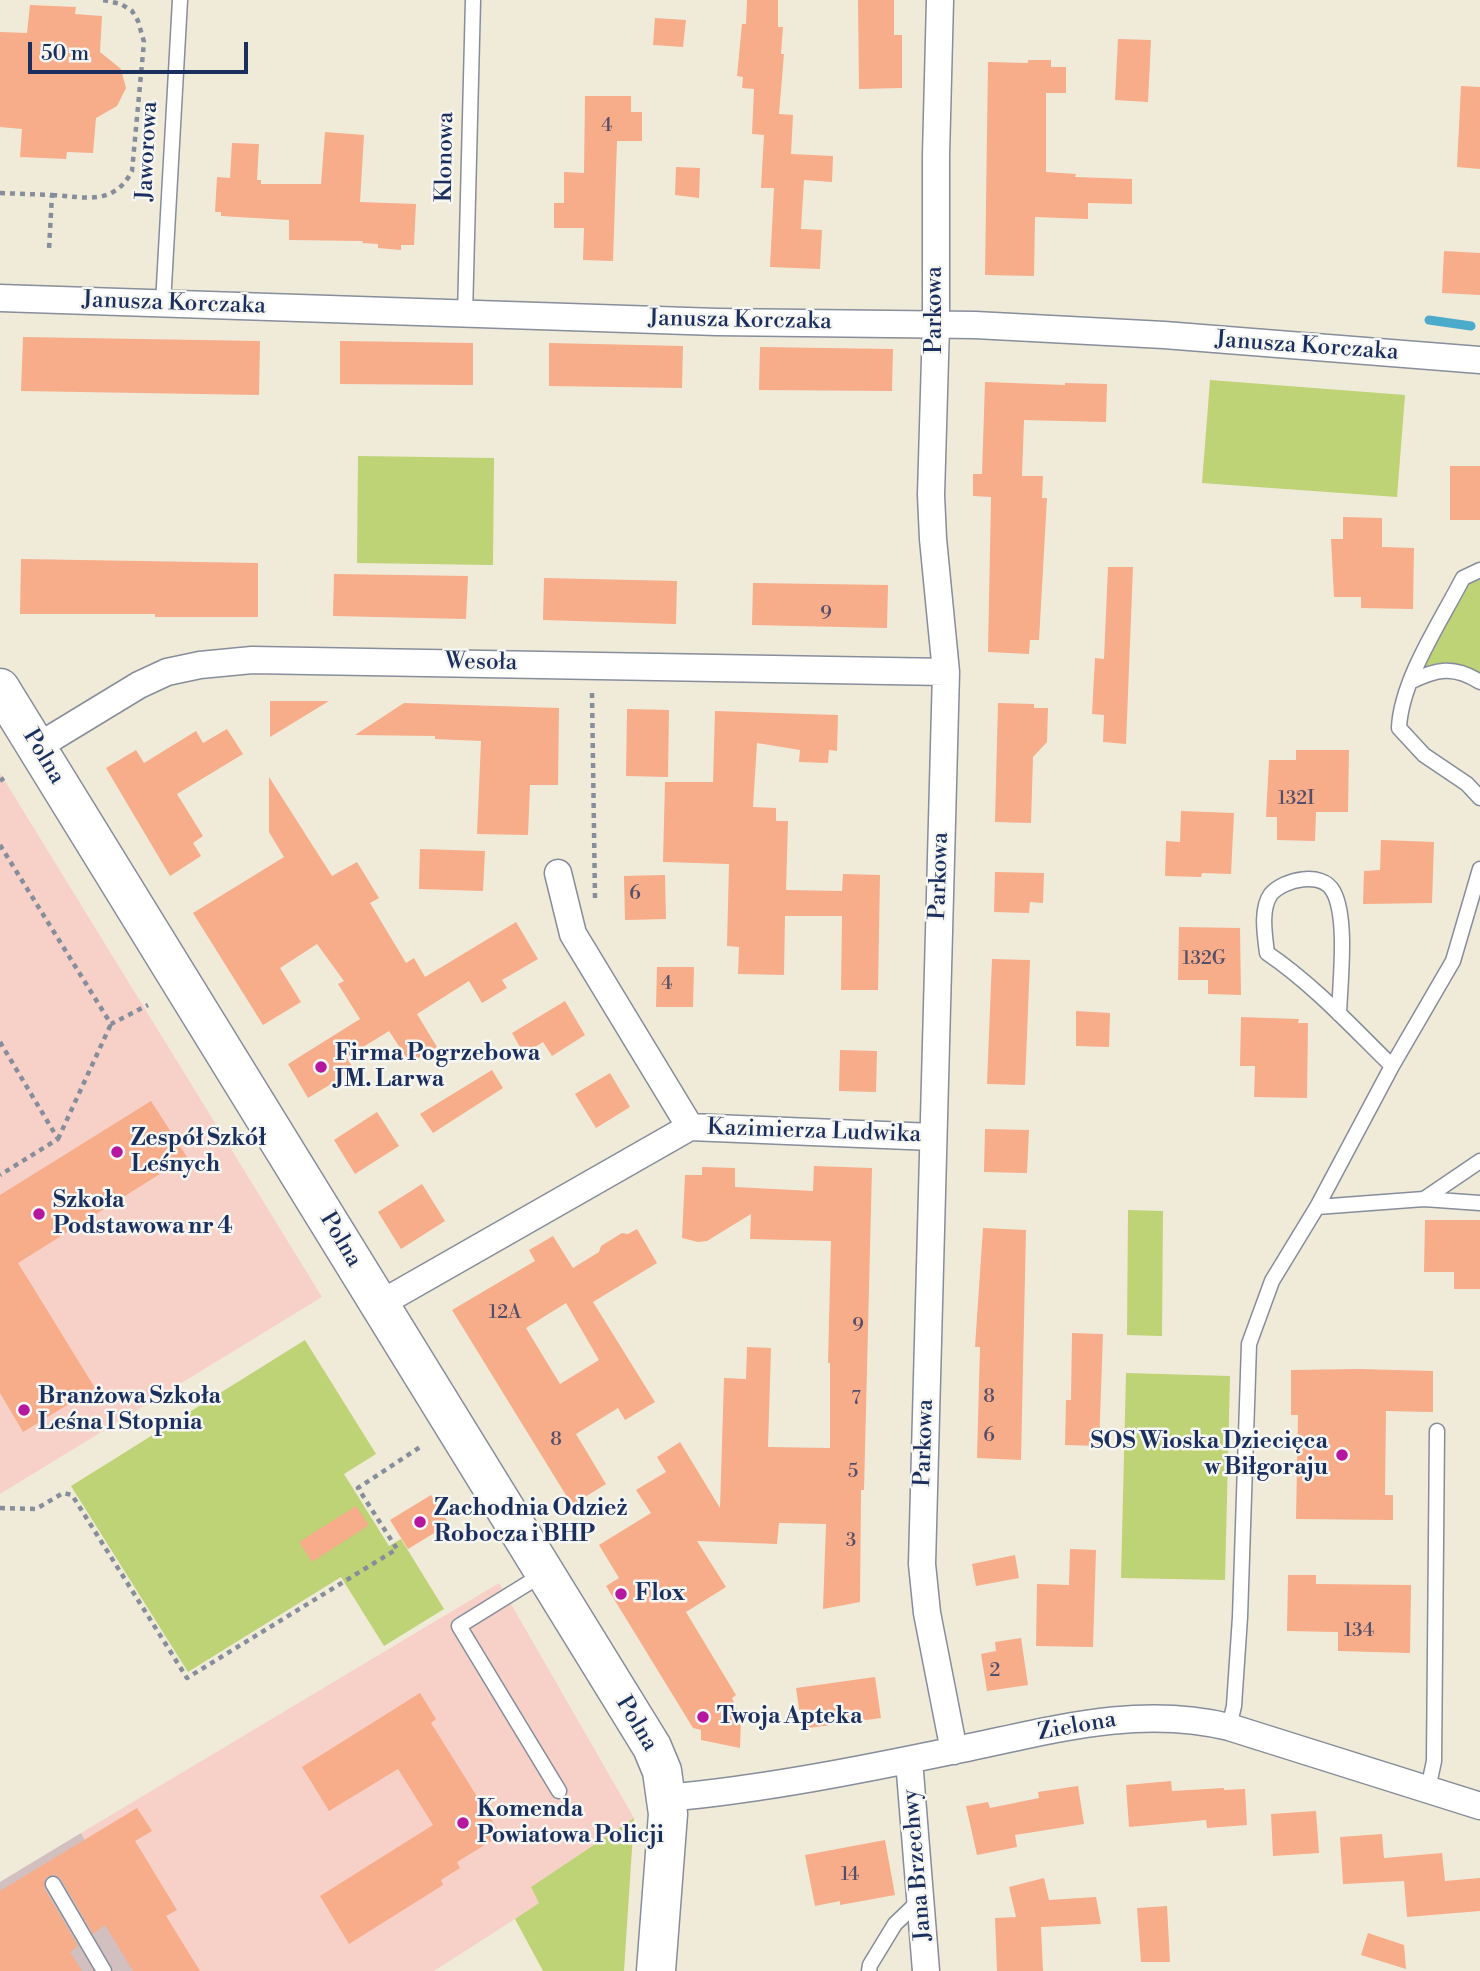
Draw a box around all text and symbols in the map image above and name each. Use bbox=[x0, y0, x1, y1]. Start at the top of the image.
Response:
scale bar bbox=[32, 28, 252, 72]
text: 50 m bbox=[41, 41, 89, 67]
street label: Jaworowa bbox=[132, 101, 164, 201]
street label: Klonowa bbox=[431, 112, 461, 202]
house number: 4 bbox=[601, 115, 613, 137]
street label: Parkowa bbox=[921, 266, 949, 354]
street label: Janusza Korczaka bbox=[82, 287, 266, 321]
street label: Janusza Korczaka bbox=[648, 306, 832, 336]
street label: Janusza Korczaka bbox=[1214, 327, 1400, 367]
house number: 9 bbox=[820, 603, 832, 625]
street label: Wesoła bbox=[445, 649, 517, 677]
street label: Polna bbox=[16, 724, 70, 790]
house number: 132I bbox=[1278, 788, 1314, 810]
street label: Parkowa bbox=[925, 832, 955, 920]
house number: 6 bbox=[629, 883, 641, 905]
house number: 132G bbox=[1182, 948, 1226, 970]
house number: 4 bbox=[661, 973, 673, 995]
place label: Firma Pogrzebowa JM. Larwa bbox=[335, 1040, 540, 1094]
marker: Firma Pogrzebowa JM. Larwa bbox=[313, 1059, 329, 1075]
street label: Kazimierza Ludwika bbox=[707, 1114, 921, 1150]
place label: Zespół Szkół Leśnych bbox=[131, 1125, 266, 1179]
marker: Zespół Szkół Leśnych bbox=[109, 1144, 125, 1160]
place label: Szkoła Podstawowa nr 4 bbox=[53, 1187, 233, 1241]
marker: Szkoła Podstawowa nr 4 bbox=[31, 1206, 47, 1222]
street label: Polna bbox=[313, 1207, 367, 1273]
house number: 12A bbox=[489, 1302, 521, 1324]
house number: 9 bbox=[852, 1315, 864, 1337]
place label: Branżowa Szkoła Leśna I Stopnia bbox=[38, 1383, 221, 1437]
house number: 8 bbox=[983, 1386, 995, 1408]
house number: 7 bbox=[851, 1388, 861, 1410]
street label: Parkowa bbox=[910, 1399, 940, 1487]
marker: Branżowa Szkoła Leśna I Stopnia bbox=[16, 1402, 32, 1418]
house number: 6 bbox=[983, 1425, 995, 1447]
place label: SOS Wioska Dziecięca w Biłgoraju bbox=[1090, 1428, 1328, 1482]
house number: 8 bbox=[550, 1429, 562, 1451]
marker: SOS Wioska Dziecięca w Biłgoraju bbox=[1334, 1447, 1350, 1463]
house number: 5 bbox=[848, 1461, 858, 1483]
place label: Zachodnia Odzież Robocza i BHP bbox=[434, 1495, 627, 1549]
marker: Zachodnia Odzież Robocza i BHP bbox=[412, 1514, 428, 1530]
house number: 3 bbox=[846, 1530, 856, 1552]
place label: Flox bbox=[635, 1580, 685, 1608]
marker: Flox bbox=[613, 1586, 629, 1602]
house number: 134 bbox=[1344, 1620, 1374, 1642]
house number: 2 bbox=[990, 1660, 1000, 1682]
street label: Polna bbox=[609, 1691, 663, 1757]
place label: Twoja Apteka bbox=[717, 1703, 862, 1731]
street label: Zielona bbox=[1036, 1707, 1118, 1747]
marker: Twoja Apteka bbox=[695, 1709, 711, 1725]
street label: Jana Brzechwy bbox=[898, 1788, 938, 1942]
place label: Komenda Powiatowa Policji bbox=[477, 1796, 664, 1850]
marker: Komenda Powiatowa Policji bbox=[455, 1815, 471, 1831]
house number: 14 bbox=[841, 1864, 859, 1886]

